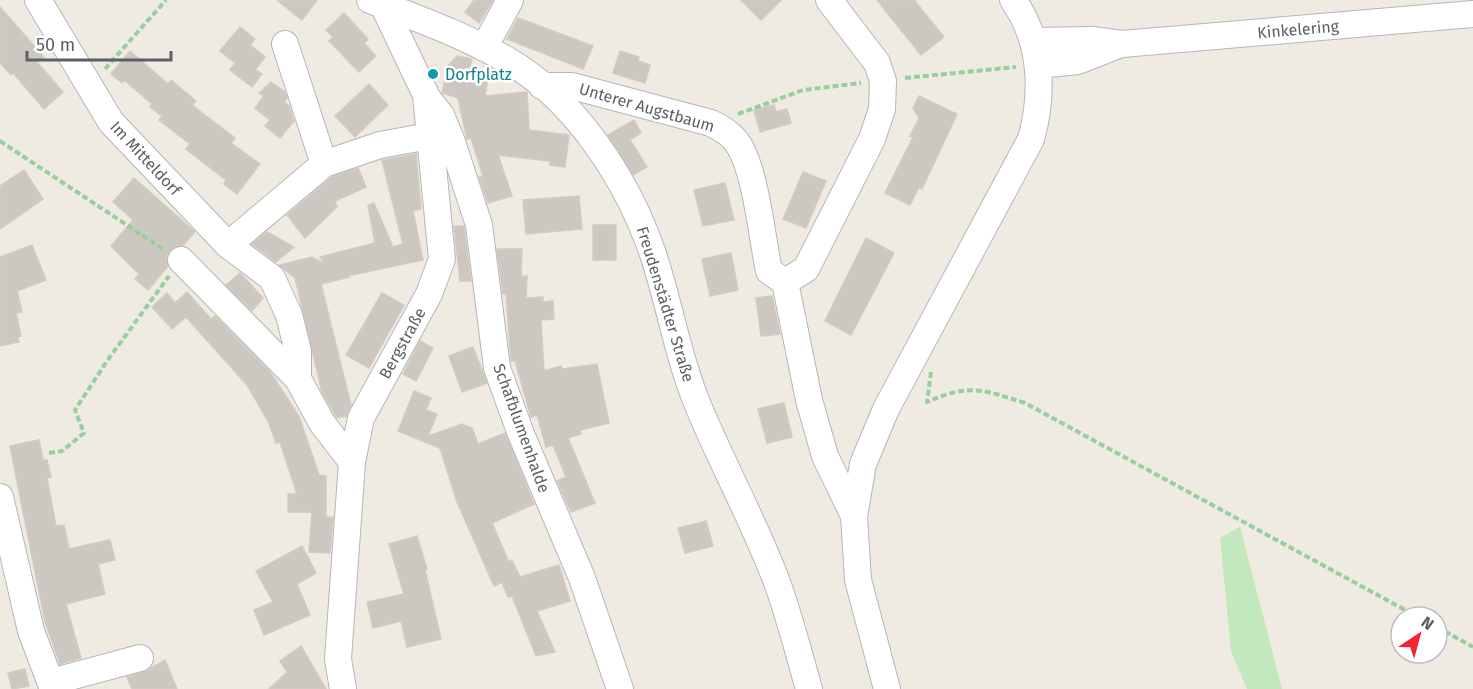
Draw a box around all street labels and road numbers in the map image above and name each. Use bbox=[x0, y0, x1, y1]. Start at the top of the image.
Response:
street label: Kinkelering bbox=[1256, 16, 1340, 43]
street label: Unterer Augstbaum bbox=[577, 79, 717, 136]
street label: Im Mitteldorf bbox=[106, 117, 186, 201]
street label: Freudenstädter Straße bbox=[633, 224, 698, 384]
street label: Bergstraße bbox=[375, 304, 430, 382]
street label: Schafblumenhalde bbox=[489, 361, 554, 495]

